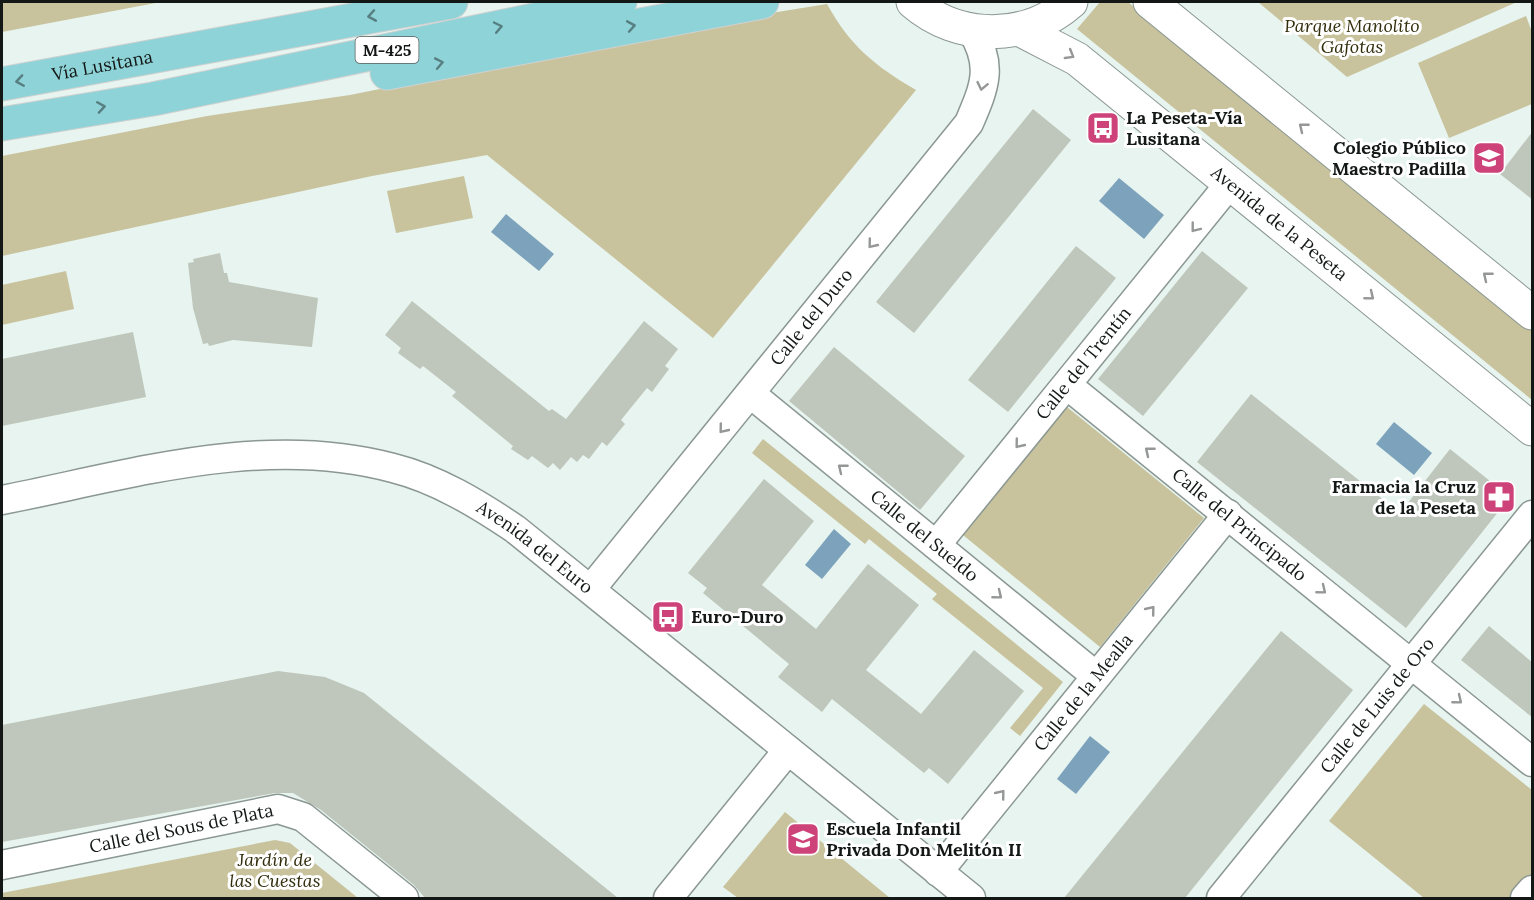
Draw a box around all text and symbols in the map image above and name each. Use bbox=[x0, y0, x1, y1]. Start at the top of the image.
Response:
one-way arrow bbox=[368, 9, 378, 22]
park label: Parque Manolito Gafotas bbox=[1284, 14, 1420, 58]
one-way arrow bbox=[625, 20, 635, 33]
one-way arrow bbox=[493, 21, 503, 34]
road number: M-425 bbox=[356, 37, 418, 63]
street label: Vía Lusitana bbox=[49, 45, 154, 86]
one-way arrow bbox=[1064, 48, 1075, 59]
one-way arrow bbox=[434, 57, 444, 70]
one-way arrow bbox=[16, 74, 26, 87]
one-way arrow bbox=[976, 81, 989, 91]
one-way arrow bbox=[96, 101, 105, 113]
place label: La Peseta-Vía Lusitana bbox=[1126, 106, 1243, 150]
bus stop icon: La Peseta-Vía Lusitana bbox=[1085, 110, 1121, 146]
one-way arrow bbox=[1299, 123, 1310, 134]
place label: Colegio Público Maestro Padilla bbox=[1332, 136, 1467, 180]
school or university icon: Colegio Público Maestro Padilla bbox=[1471, 140, 1507, 176]
street label: Avenida de la Peseta bbox=[1206, 160, 1353, 285]
one-way arrow bbox=[1191, 221, 1202, 232]
one-way arrow bbox=[868, 237, 879, 248]
street label: Calle del Duro bbox=[765, 264, 857, 370]
one-way arrow bbox=[1483, 273, 1494, 284]
one-way arrow bbox=[1363, 288, 1374, 299]
street label: Calle del Trentín bbox=[1030, 302, 1136, 424]
one-way arrow bbox=[719, 422, 730, 433]
one-way arrow bbox=[1015, 437, 1026, 448]
one-way arrow bbox=[1145, 448, 1156, 459]
street label: Calle del Principado bbox=[1168, 463, 1312, 586]
one-way arrow bbox=[837, 465, 848, 476]
place label: Farmacia la Cruz de la Peseta bbox=[1332, 475, 1477, 519]
pharmacy icon: Farmacia la Cruz de la Peseta bbox=[1481, 479, 1517, 515]
street label: Calle del Sueldo bbox=[866, 484, 984, 586]
street label: Avenida del Euro bbox=[472, 495, 598, 599]
one-way arrow bbox=[1315, 582, 1326, 593]
one-way arrow bbox=[991, 588, 1002, 599]
bus stop icon: Euro-Duro bbox=[650, 599, 686, 635]
place label: Euro-Duro bbox=[691, 605, 783, 628]
one-way arrow bbox=[1143, 605, 1154, 616]
street label: Calle de la Mealla bbox=[1028, 629, 1138, 756]
street label: Calle de Luis de Oro bbox=[1315, 632, 1439, 778]
one-way arrow bbox=[1451, 693, 1462, 704]
one-way arrow bbox=[994, 789, 1005, 800]
street label: Calle del Sous de Plata bbox=[87, 798, 275, 858]
place label: Escuela Infantil Privada Don Melitón II bbox=[826, 817, 1022, 861]
school or university icon: Escuela Infantil Privada Don Melitón II bbox=[785, 821, 821, 857]
park label: Jardín de las Cuestas bbox=[230, 848, 320, 892]

